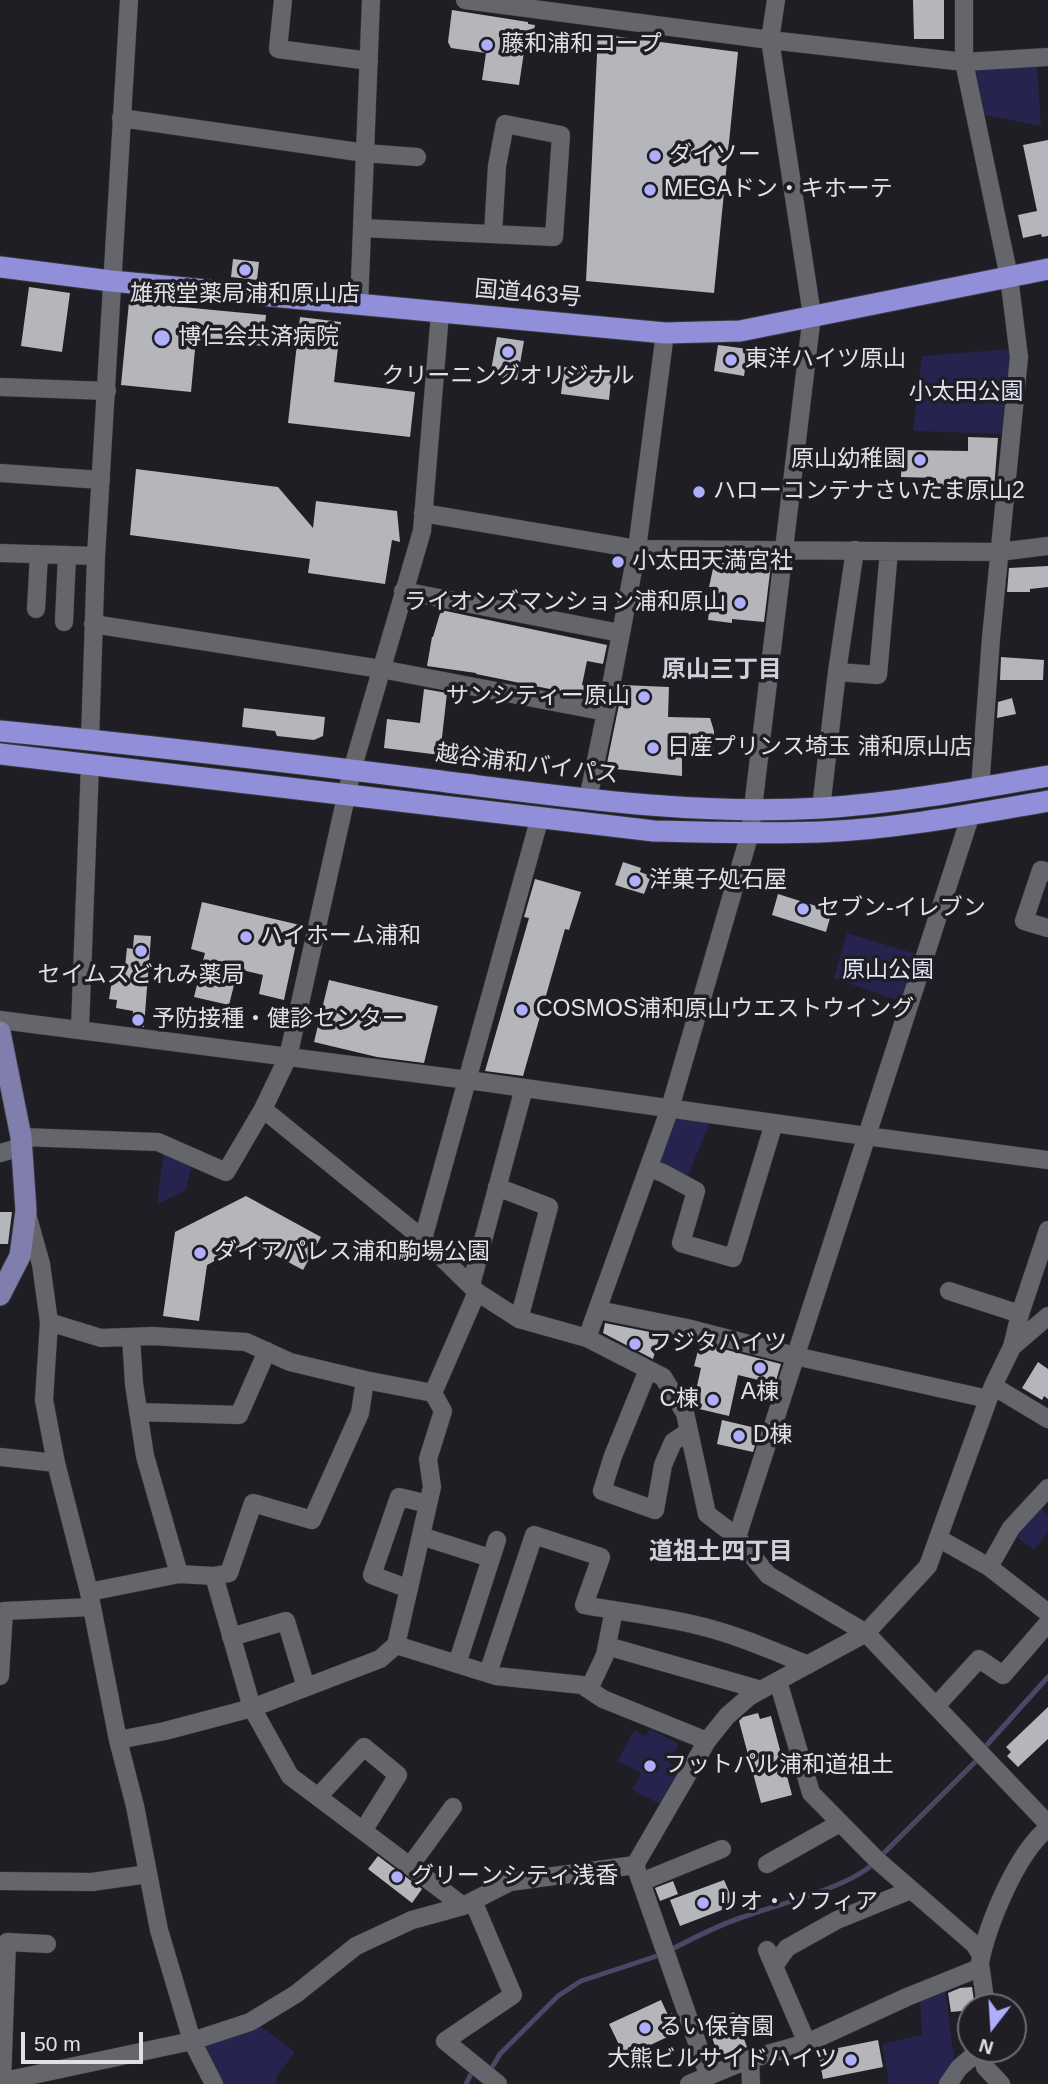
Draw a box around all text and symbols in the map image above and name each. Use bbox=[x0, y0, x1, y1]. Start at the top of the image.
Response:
place label: 藤和浦和コープ bbox=[501, 31, 662, 59]
marker: 藤和浦和コープ bbox=[479, 37, 495, 53]
place label: ダイソー bbox=[669, 142, 761, 170]
marker: ダイソー bbox=[647, 148, 663, 164]
place label: MEGAドン・キホーテ bbox=[664, 176, 893, 204]
marker: MEGAドン・キホーテ bbox=[642, 182, 658, 198]
marker: 雄飛堂薬局浦和原山店 bbox=[237, 262, 253, 278]
street label: 国道463号 bbox=[473, 276, 583, 312]
place label: 雄飛堂薬局浦和原山店 bbox=[130, 281, 360, 309]
place label: 博仁会共済病院 bbox=[178, 324, 339, 352]
marker: 博仁会共済病院 bbox=[152, 328, 172, 348]
marker: クリーニングオリジナル bbox=[500, 344, 516, 360]
place label: 東洋ハイツ原山 bbox=[745, 346, 906, 374]
marker: 東洋ハイツ原山 bbox=[723, 352, 739, 368]
place label: クリーニングオリジナル bbox=[382, 363, 634, 391]
park label: 小太田公園 bbox=[909, 379, 1023, 407]
place label: 原山幼稚園 bbox=[791, 446, 906, 474]
marker: 原山幼稚園 bbox=[912, 452, 928, 468]
place label: ハローコンテナさいたま原山2 bbox=[713, 478, 1025, 506]
marker: ハローコンテナさいたま原山2 bbox=[691, 484, 707, 500]
place label: 小太田天満宮社 bbox=[632, 548, 793, 576]
marker: 小太田天満宮社 bbox=[610, 554, 626, 570]
place label: ライオンズマンション浦和原山 bbox=[404, 589, 726, 617]
marker: ライオンズマンション浦和原山 bbox=[732, 595, 748, 611]
district label: 原山三丁目 bbox=[662, 656, 782, 684]
place label: サンシティー原山 bbox=[446, 683, 630, 711]
marker: サンシティー原山 bbox=[636, 689, 652, 705]
place label: 日産プリンス埼玉 浦和原山店 bbox=[667, 734, 972, 762]
street label: 越谷浦和バイパス bbox=[434, 740, 620, 790]
marker: 日産プリンス埼玉 浦和原山店 bbox=[645, 740, 661, 756]
place label: 洋菓子処石屋 bbox=[649, 867, 787, 895]
marker: 洋菓子処石屋 bbox=[627, 873, 643, 889]
place label: セブン-イレブン bbox=[817, 895, 986, 923]
marker: セブン-イレブン bbox=[795, 901, 811, 917]
place label: ハイホーム浦和 bbox=[260, 923, 421, 951]
marker: ハイホーム浦和 bbox=[238, 929, 254, 945]
marker: セイムスどれみ薬局 bbox=[133, 943, 149, 959]
park label: 原山公園 bbox=[842, 957, 934, 985]
place label: セイムスどれみ薬局 bbox=[38, 962, 244, 990]
place label: COSMOS浦和原山ウエストウイング bbox=[536, 996, 914, 1024]
marker: COSMOS浦和原山ウエストウイング bbox=[514, 1002, 530, 1018]
place label: 予防接種・健診センター bbox=[152, 1006, 405, 1034]
marker: 予防接種・健診センター bbox=[130, 1012, 146, 1028]
place label: ダイアパレス浦和駒場公園 bbox=[214, 1239, 490, 1267]
marker: ダイアパレス浦和駒場公園 bbox=[192, 1245, 208, 1261]
place label: フジタハイツ bbox=[649, 1330, 787, 1358]
marker: フジタハイツ bbox=[627, 1336, 643, 1352]
marker: A棟 bbox=[752, 1360, 768, 1376]
place label: A棟 bbox=[741, 1379, 779, 1407]
place label: C棟 bbox=[659, 1386, 699, 1414]
marker: C棟 bbox=[705, 1392, 721, 1408]
place label: D棟 bbox=[753, 1422, 793, 1450]
marker: D棟 bbox=[731, 1428, 747, 1444]
district label: 道祖土四丁目 bbox=[649, 1538, 793, 1566]
place label: フットパル浦和道祖土 bbox=[664, 1752, 894, 1780]
marker: フットパル浦和道祖土 bbox=[642, 1758, 658, 1774]
place label: グリーンシティ浅香 bbox=[411, 1863, 618, 1891]
marker: グリーンシティ浅香 bbox=[389, 1869, 405, 1885]
place label: リオ・ソフィア bbox=[717, 1889, 878, 1917]
marker: リオ・ソフィア bbox=[695, 1895, 711, 1911]
north arrow bbox=[957, 1993, 1027, 2063]
place label: るい保育園 bbox=[659, 2014, 774, 2042]
scale bar bbox=[24, 2018, 147, 2062]
marker: るい保育園 bbox=[637, 2020, 653, 2036]
text: 50 m bbox=[34, 2032, 81, 2055]
text: N bbox=[977, 2035, 996, 2059]
place label: 大熊ビルサイドハイツ bbox=[607, 2046, 837, 2074]
marker: 大熊ビルサイドハイツ bbox=[843, 2052, 859, 2068]

